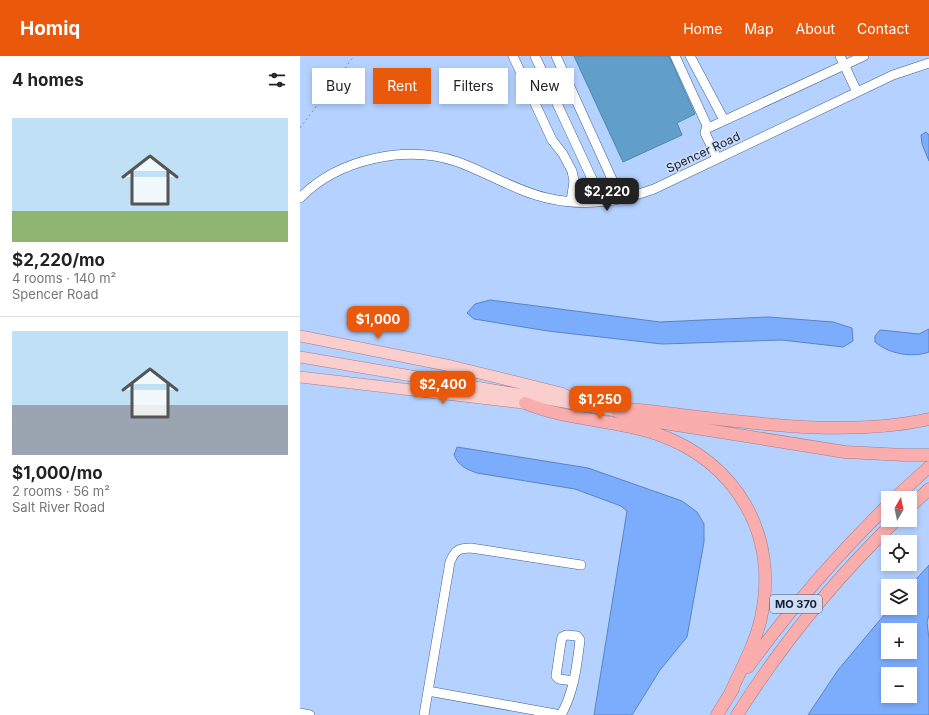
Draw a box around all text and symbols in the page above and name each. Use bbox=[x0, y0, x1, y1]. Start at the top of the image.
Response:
text: Homiq bbox=[20, 17, 80, 40]
text: Home bbox=[683, 20, 722, 37]
text: Map bbox=[744, 20, 774, 37]
text: About bbox=[796, 20, 835, 37]
text: Contact bbox=[857, 20, 909, 37]
chip: Buy bbox=[312, 68, 365, 104]
chip: Rent bbox=[373, 68, 431, 104]
chip: Filters bbox=[439, 68, 508, 104]
chip: New bbox=[516, 68, 574, 104]
icon: filters bbox=[266, 69, 288, 91]
text: 4 homes bbox=[12, 70, 84, 90]
street label: Spencer Road bbox=[664, 128, 742, 176]
icon: home bbox=[114, 144, 186, 216]
pin: $2,220 bbox=[574, 178, 640, 212]
text: $2,220 bbox=[584, 183, 630, 199]
text: $2,220/mo bbox=[12, 250, 105, 270]
text: 4 rooms · 140 m² bbox=[12, 270, 116, 286]
text: Spencer Road bbox=[12, 286, 98, 302]
pin: $1,000 bbox=[345, 306, 411, 340]
text: $1,000 bbox=[356, 311, 400, 327]
icon: home bbox=[114, 357, 186, 429]
pin: $2,400 bbox=[410, 371, 476, 405]
text: $2,400 bbox=[419, 376, 467, 392]
pin: $1,250 bbox=[567, 386, 633, 420]
text: $1,250 bbox=[578, 391, 622, 407]
text: $1,000/mo bbox=[12, 463, 103, 483]
text: 2 rooms · 56 m² bbox=[12, 483, 110, 499]
north arrow bbox=[881, 491, 917, 527]
map controls bbox=[881, 491, 917, 703]
text: Salt River Road bbox=[12, 499, 105, 515]
button: locate bbox=[881, 535, 917, 571]
button: layers bbox=[881, 579, 917, 615]
road number: MO 370 bbox=[770, 595, 822, 613]
button: + bbox=[881, 623, 917, 659]
button: − bbox=[881, 667, 917, 703]

